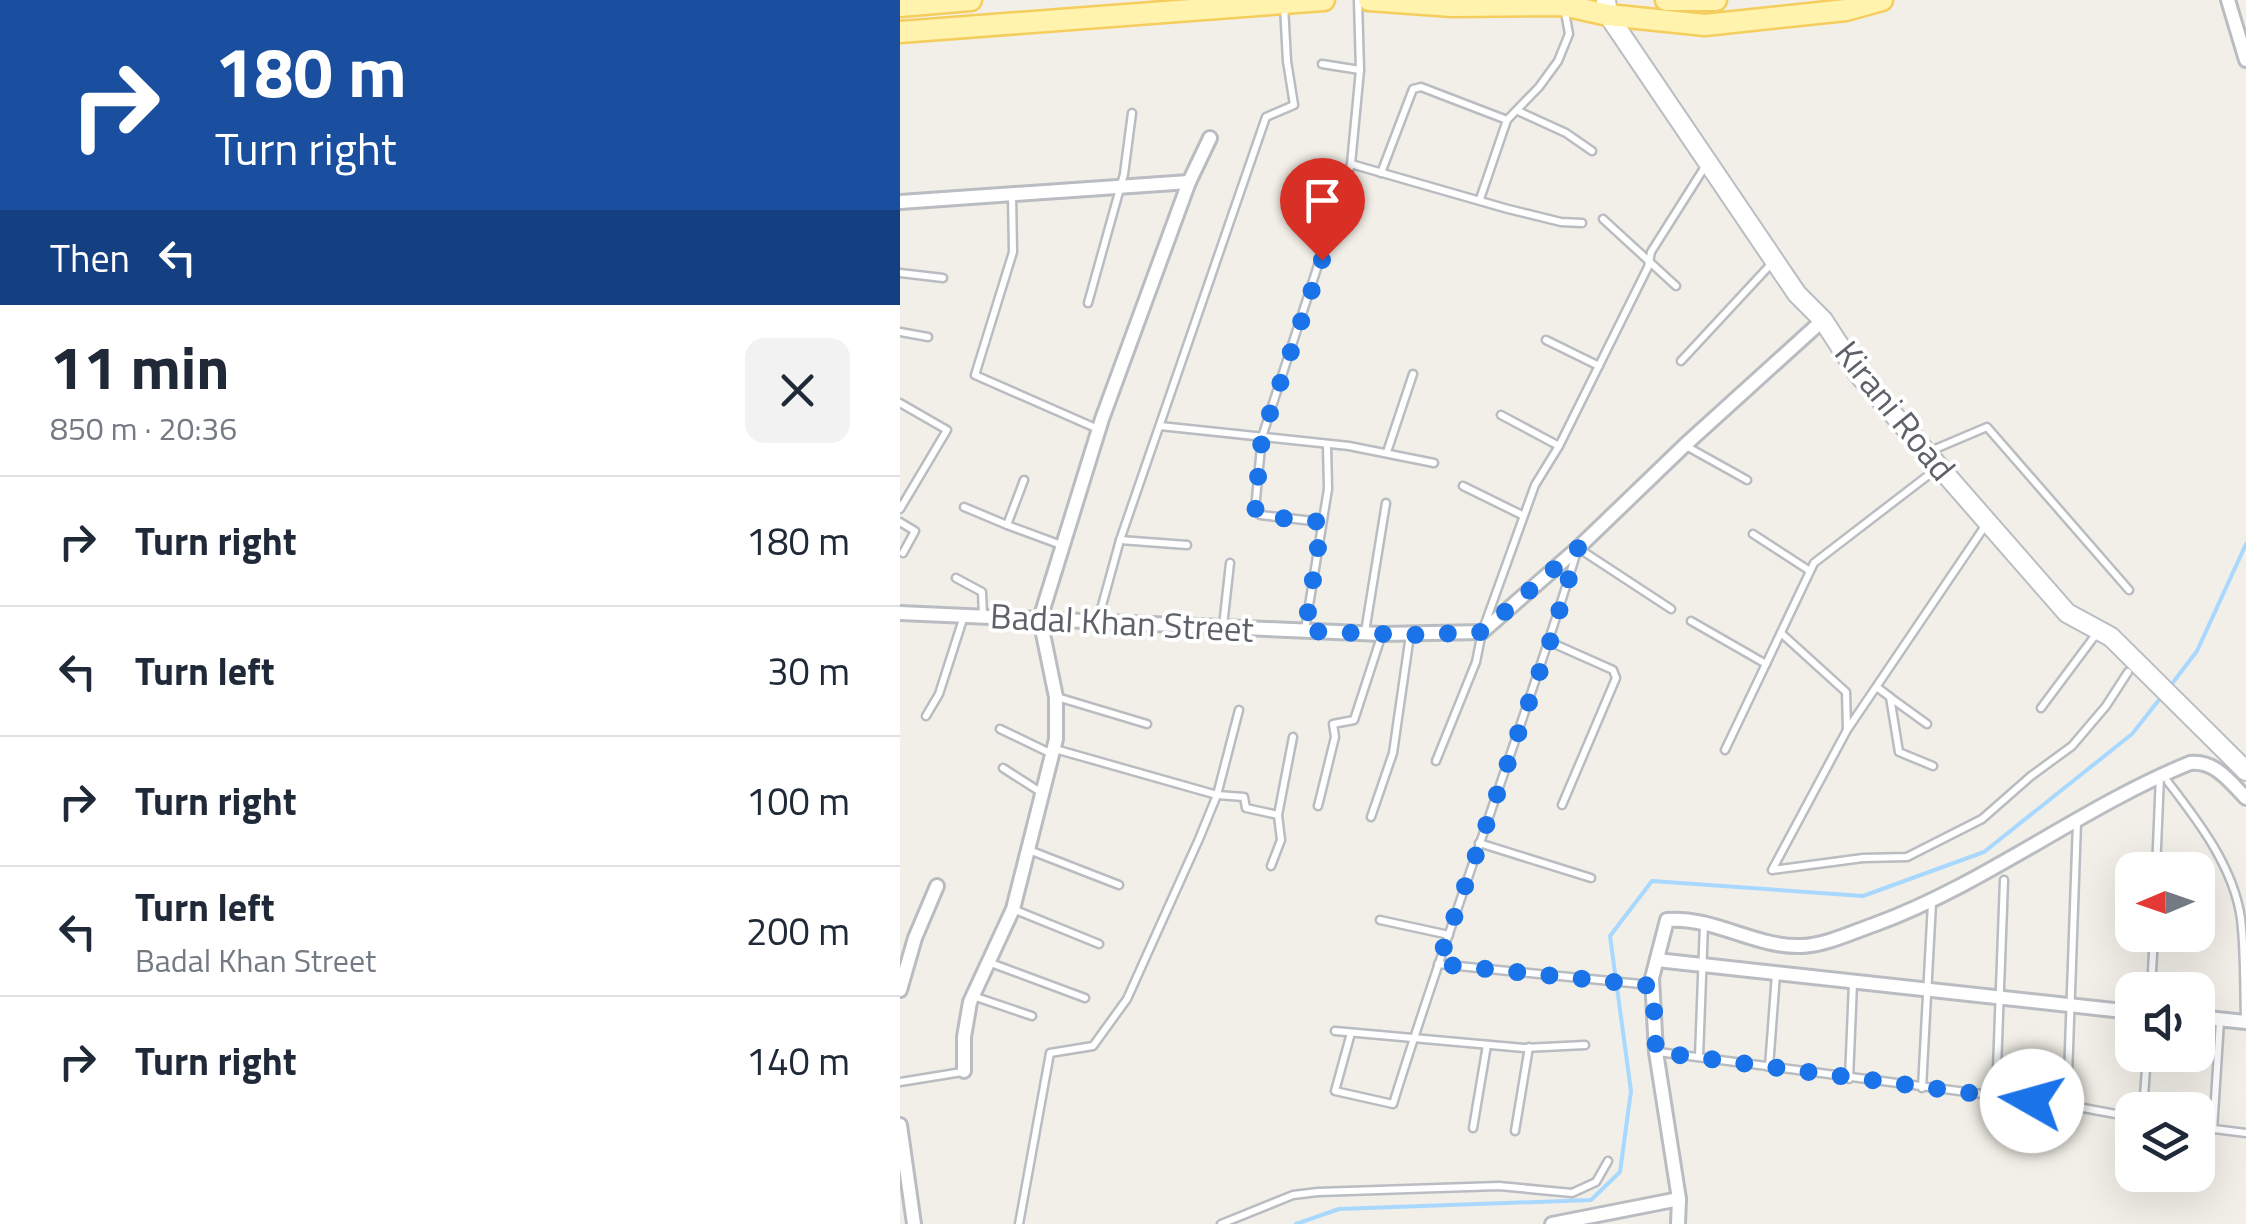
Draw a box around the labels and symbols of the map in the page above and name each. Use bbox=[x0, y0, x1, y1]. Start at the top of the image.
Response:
pin bbox=[1280, 158, 1365, 261]
street label: Kirani Road bbox=[1822, 328, 1969, 492]
street label: Badal Khan Street bbox=[989, 588, 1255, 656]
north arrow bbox=[2115, 852, 2215, 952]
position arrow bbox=[1980, 1049, 2084, 1153]

